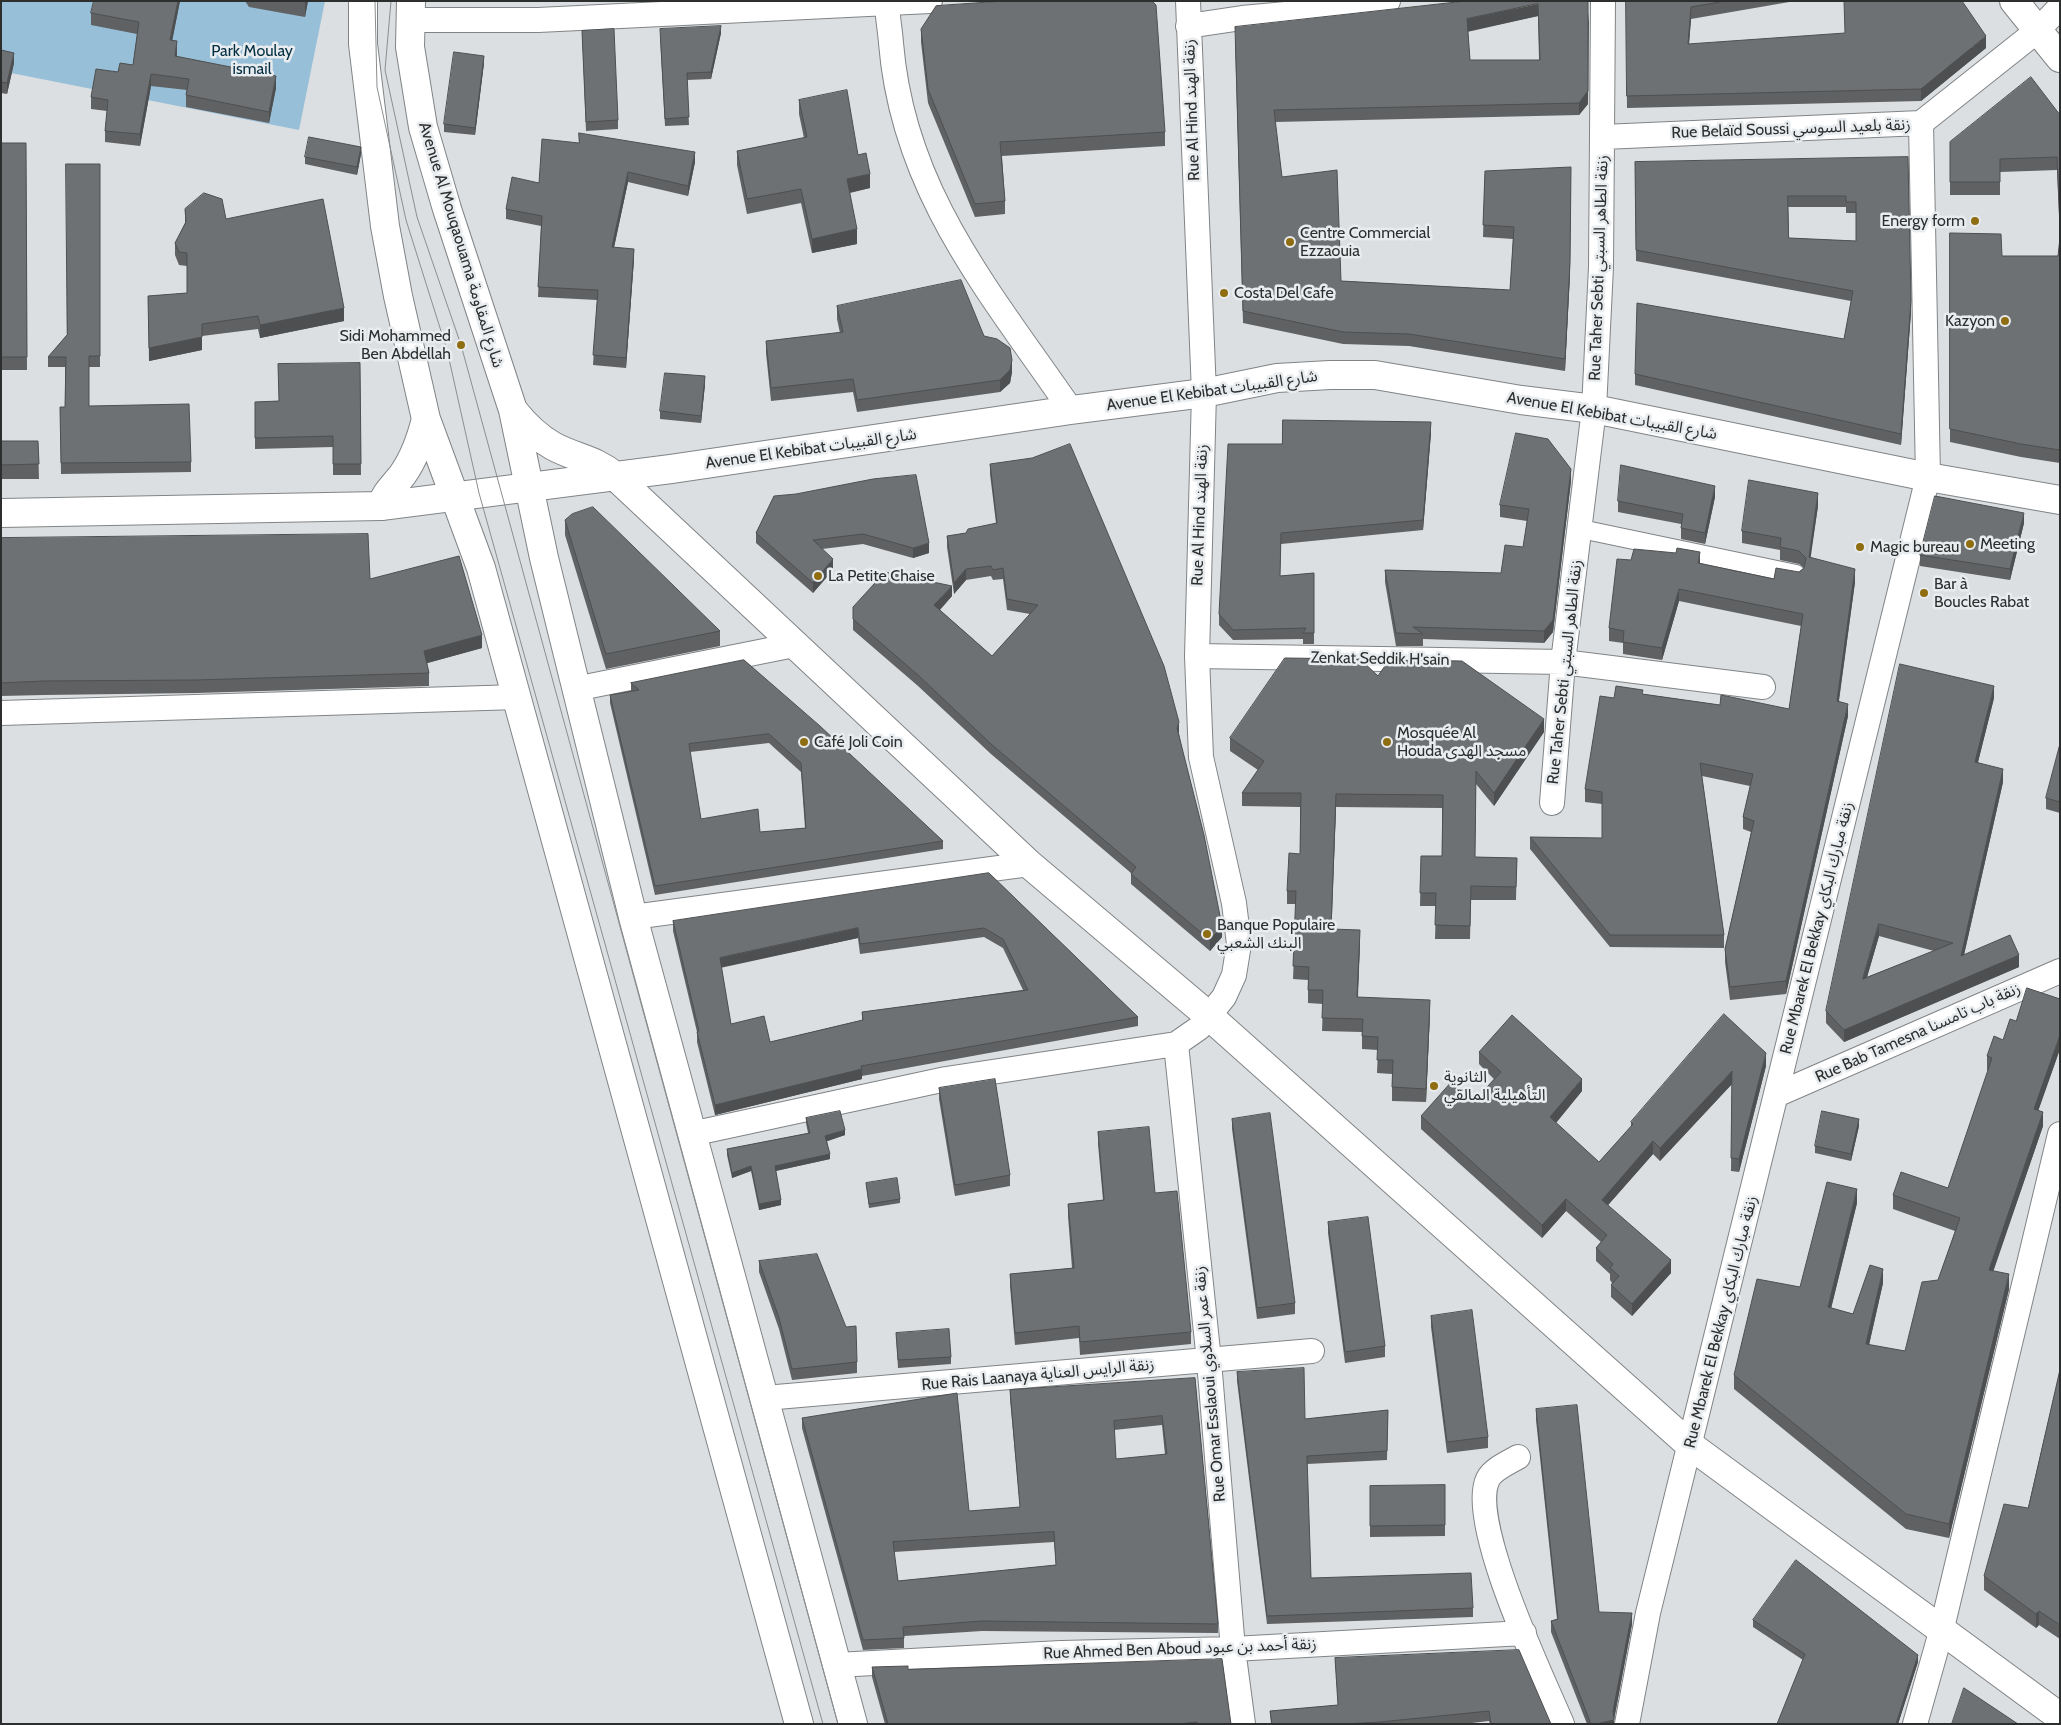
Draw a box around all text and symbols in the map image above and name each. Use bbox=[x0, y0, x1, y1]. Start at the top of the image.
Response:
street label: Rue Al Hind زنقة الهند bbox=[1180, 39, 1204, 181]
park label: Park Moulay ismail bbox=[211, 41, 293, 79]
street label: Rue Belaïd Soussi زنقة بلعيد السوسي bbox=[1671, 115, 1911, 143]
street label: Avenue Al Mouqaouama شارع المقاومة bbox=[414, 120, 508, 370]
street label: Rue Taher Sebti زنقة الطاهر السبتي bbox=[1585, 155, 1613, 381]
place label: Energy form bbox=[1882, 211, 1965, 231]
marker: Energy form bbox=[1969, 215, 1981, 227]
place label: Centre Commercial Ezzaouia bbox=[1300, 223, 1430, 261]
marker: Centre Commercial Ezzaouia bbox=[1284, 236, 1296, 248]
place label: Costa Del Cafe bbox=[1234, 283, 1334, 303]
marker: Costa Del Cafe bbox=[1218, 287, 1230, 299]
place label: Kazyon bbox=[1945, 311, 1995, 331]
marker: Kazyon bbox=[1999, 315, 2011, 327]
place label: Sidi Mohammed Ben Abdellah bbox=[339, 326, 451, 364]
marker: Sidi Mohammed Ben Abdellah bbox=[455, 339, 467, 351]
street label: Avenue El Kebibat شارع القبيبات bbox=[1105, 367, 1319, 415]
street label: Avenue El Kebibat شارع القبيبات bbox=[1505, 388, 1719, 444]
street label: Avenue El Kebibat شارع القبيبات bbox=[704, 425, 918, 473]
street label: Rue Al Hind زنقة الهند bbox=[1188, 444, 1212, 586]
place label: Meeting bbox=[1980, 534, 2035, 554]
place label: Magic bureau bbox=[1870, 537, 1959, 557]
marker: Meeting bbox=[1964, 538, 1976, 550]
marker: Magic bureau bbox=[1854, 541, 1866, 553]
street label: Rue Taher Sebti زنقة الطاهر السبتي bbox=[1544, 559, 1586, 785]
place label: La Petite Chaise bbox=[828, 566, 935, 586]
marker: La Petite Chaise bbox=[812, 570, 824, 582]
place label: Bar à Boucles Rabat bbox=[1934, 574, 2029, 612]
marker: Bar à Boucles Rabat bbox=[1918, 587, 1930, 599]
street label: Zenkat Seddik H'sain bbox=[1310, 648, 1450, 670]
place label: Mosquée Al Houda مسجد الهدى bbox=[1397, 723, 1526, 761]
place label: Café Joli Coin bbox=[814, 732, 903, 752]
marker: Café Joli Coin bbox=[798, 736, 810, 748]
marker: Mosquée Al Houda مسجد الهدى bbox=[1381, 736, 1393, 748]
street label: Rue Mbarek El Bekkay زنقة مبارك البكاي bbox=[1776, 800, 1858, 1056]
place label: Banque Populaire البنك الشعبي bbox=[1217, 915, 1335, 953]
marker: Banque Populaire البنك الشعبي bbox=[1201, 928, 1213, 940]
street label: Rue Bab Tamesna زنقة باب تامسنا bbox=[1812, 979, 2024, 1087]
place label: الثانوية التأهيلية المالقي bbox=[1444, 1067, 1546, 1105]
marker: الثانوية التأهيلية المالقي bbox=[1428, 1080, 1440, 1092]
street label: Rue Mbarek El Bekkay زنقة مبارك البكاي bbox=[1680, 1194, 1762, 1450]
street label: Rue Omar Esslaoui زنقة عمر السلاوي bbox=[1190, 1265, 1230, 1503]
street label: Rue Rais Laanaya زنقة الرايس العناية bbox=[921, 1355, 1155, 1395]
street label: Rue Ahmed Ben Aboud زنقة أحمد بن عبود bbox=[1043, 1635, 1317, 1663]

